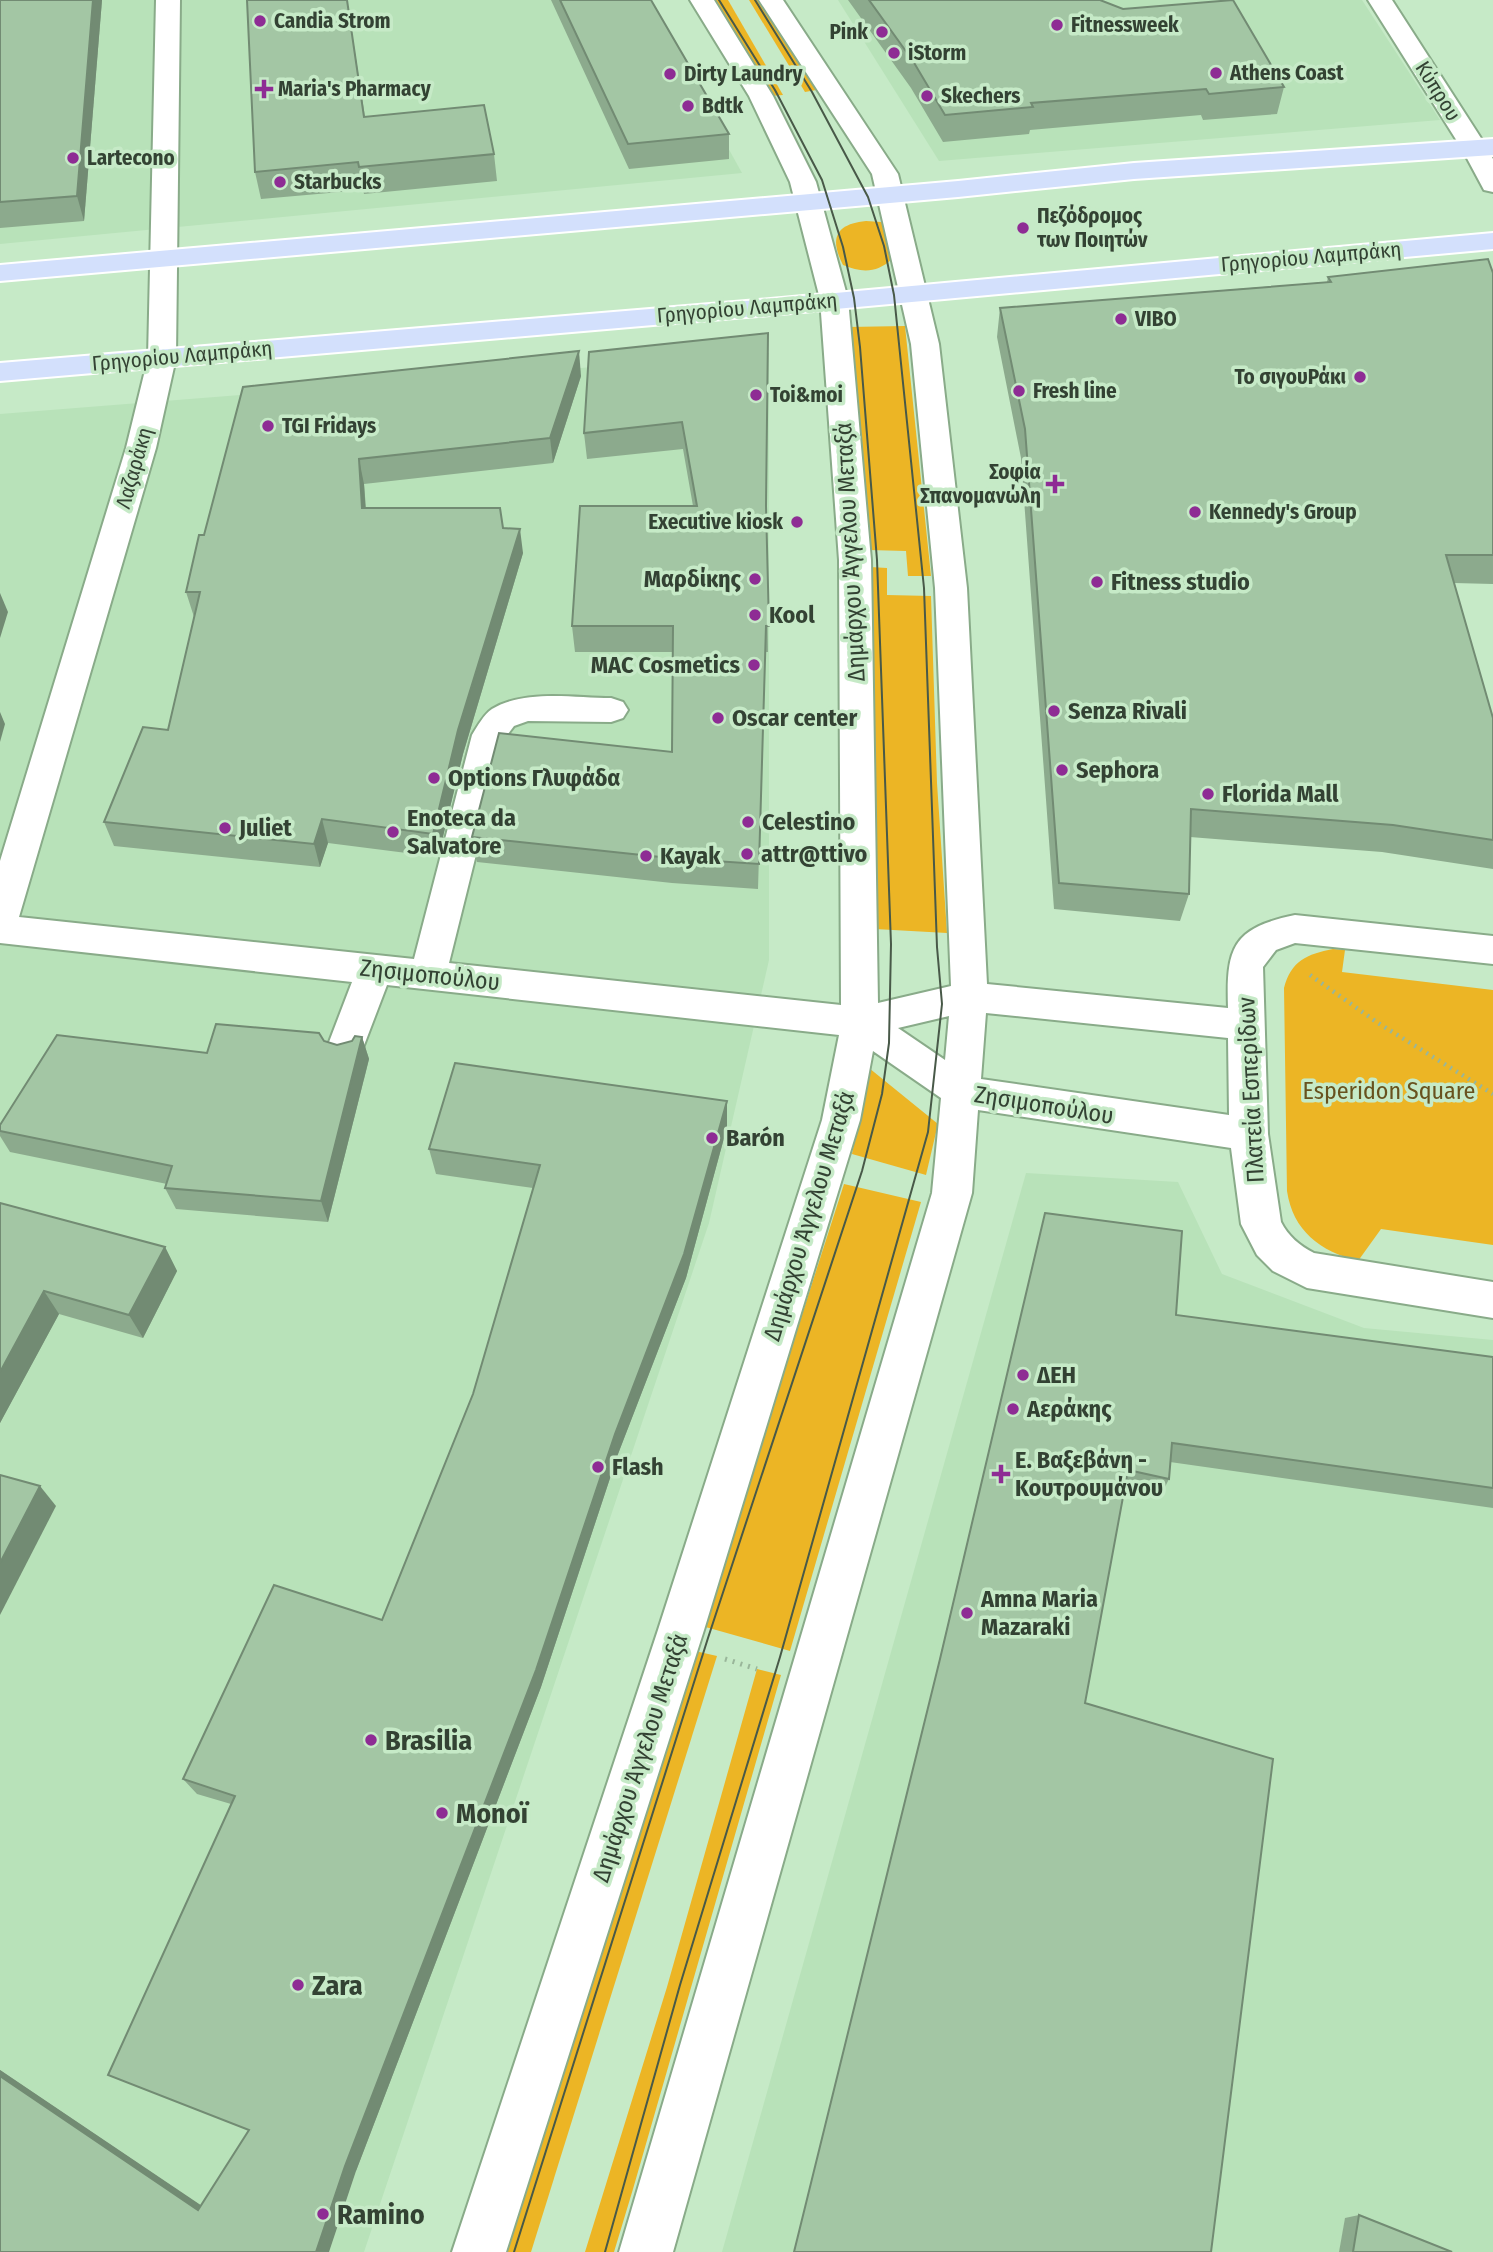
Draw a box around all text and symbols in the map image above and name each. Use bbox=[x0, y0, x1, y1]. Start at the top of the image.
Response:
place label: Candia Strom bbox=[274, 8, 391, 34]
place label: Fitnessweek bbox=[1071, 12, 1179, 38]
marker: Candia Strom bbox=[252, 13, 268, 29]
marker: Fitnessweek bbox=[1049, 17, 1065, 33]
place label: Pink bbox=[829, 19, 868, 45]
marker: Pink bbox=[874, 24, 890, 40]
place label: iStorm bbox=[908, 40, 966, 66]
marker: iStorm bbox=[886, 45, 902, 61]
street label: Κύπρου bbox=[1410, 56, 1466, 126]
place label: Athens Coast bbox=[1229, 60, 1344, 86]
place label: Dirty Laundry bbox=[684, 61, 803, 87]
marker: Athens Coast bbox=[1208, 65, 1224, 81]
marker: Dirty Laundry bbox=[662, 66, 678, 82]
place label: Maria's Pharmacy bbox=[278, 76, 432, 102]
marker: Maria's Pharmacy bbox=[256, 81, 272, 97]
place label: Skechers bbox=[941, 83, 1020, 109]
marker: Skechers bbox=[919, 88, 935, 104]
place label: Bdtk bbox=[702, 93, 744, 119]
marker: Bdtk bbox=[680, 98, 696, 114]
place label: Lartecono bbox=[87, 145, 175, 171]
marker: Lartecono bbox=[65, 150, 81, 166]
place label: Starbucks bbox=[294, 169, 381, 195]
marker: Starbucks bbox=[272, 174, 288, 190]
place label: Πεζόδρομος των Ποιητών bbox=[1036, 203, 1148, 253]
marker: Πεζόδρομος των Ποιητών bbox=[1015, 220, 1031, 236]
street label: Γρηγορίου Λαμπράκη bbox=[1220, 236, 1402, 278]
street label: Γρηγορίου Λαμπράκη bbox=[656, 287, 838, 329]
place label: VIBO bbox=[1134, 306, 1177, 332]
marker: VIBO bbox=[1113, 311, 1129, 327]
street label: Γρηγορίου Λαμπράκη bbox=[91, 335, 273, 377]
place label: Το σιγουΡάκι bbox=[1234, 364, 1347, 390]
marker: Το σιγουΡάκι bbox=[1352, 369, 1368, 385]
place label: Fresh line bbox=[1033, 378, 1117, 404]
place label: Toi&moi bbox=[770, 382, 843, 408]
marker: Fresh line bbox=[1011, 383, 1027, 399]
marker: Toi&moi bbox=[748, 387, 764, 403]
place label: TGI Fridays bbox=[282, 413, 376, 439]
marker: TGI Fridays bbox=[260, 418, 276, 434]
street label: Δημάρχου Άγγελου Μεταξά bbox=[829, 422, 871, 682]
street label: Λαζαράκη bbox=[110, 424, 158, 512]
place label: Σοφία Σπανομανώλη bbox=[920, 459, 1042, 509]
marker: Σοφία Σπανομανώλη bbox=[1047, 476, 1063, 492]
place label: Kennedy's Group bbox=[1209, 499, 1357, 525]
marker: Kennedy's Group bbox=[1187, 504, 1203, 520]
place label: Executive kiosk bbox=[648, 509, 783, 535]
marker: Executive kiosk bbox=[789, 514, 805, 530]
place label: Μαρδίκης bbox=[644, 565, 742, 593]
place label: Fitness studio bbox=[1111, 568, 1250, 596]
marker: Μαρδίκης bbox=[747, 571, 763, 587]
marker: Fitness studio bbox=[1089, 574, 1105, 590]
place label: Kool bbox=[769, 601, 815, 629]
marker: Kool bbox=[747, 607, 763, 623]
place label: MAC Cosmetics bbox=[591, 651, 740, 679]
marker: MAC Cosmetics bbox=[746, 657, 762, 673]
place label: Senza Rivali bbox=[1068, 697, 1187, 725]
marker: Senza Rivali bbox=[1046, 703, 1062, 719]
place label: Oscar center bbox=[732, 704, 857, 732]
marker: Oscar center bbox=[710, 710, 726, 726]
place label: Sephora bbox=[1076, 756, 1159, 784]
marker: Sephora bbox=[1054, 762, 1070, 778]
place label: Options Γλυφάδα bbox=[448, 764, 620, 792]
marker: Options Γλυφάδα bbox=[426, 770, 442, 786]
place label: Florida Mall bbox=[1222, 780, 1339, 808]
marker: Florida Mall bbox=[1200, 786, 1216, 802]
place label: Enoteca da Salvatore bbox=[407, 804, 516, 860]
place label: Celestino bbox=[762, 808, 856, 836]
place label: Juliet bbox=[238, 814, 292, 842]
marker: Celestino bbox=[740, 814, 756, 830]
marker: Juliet bbox=[217, 820, 233, 836]
marker: Enoteca da Salvatore bbox=[385, 824, 401, 840]
place label: attr@ttivo bbox=[761, 840, 868, 868]
place label: Kayak bbox=[660, 842, 721, 870]
marker: attr@ttivo bbox=[739, 846, 755, 862]
marker: Kayak bbox=[638, 848, 654, 864]
street label: Ζησιμοπούλου bbox=[359, 954, 501, 996]
street label: Πλατεία Εσπερίδων bbox=[1232, 996, 1270, 1184]
park label: Esperidon Square bbox=[1303, 1077, 1475, 1105]
street label: Ζησιμοπούλου bbox=[972, 1080, 1116, 1130]
street label: Δημάρχου Άγγελου Μεταξά bbox=[758, 1088, 860, 1344]
place label: Barón bbox=[726, 1124, 785, 1152]
marker: Barón bbox=[704, 1130, 720, 1146]
place label: ΔΕΗ bbox=[1036, 1361, 1076, 1389]
marker: ΔΕΗ bbox=[1015, 1367, 1031, 1383]
place label: Αεράκης bbox=[1026, 1395, 1112, 1423]
marker: Αεράκης bbox=[1005, 1401, 1021, 1417]
place label: Ε. Βαξεβάνη - Κουτρουμάνου bbox=[1015, 1446, 1163, 1502]
place label: Flash bbox=[612, 1453, 664, 1481]
marker: Flash bbox=[590, 1459, 606, 1475]
marker: Ε. Βαξεβάνη - Κουτρουμάνου bbox=[993, 1466, 1009, 1482]
place label: Amna Maria Mazaraki bbox=[980, 1585, 1098, 1641]
marker: Amna Maria Mazaraki bbox=[959, 1605, 975, 1621]
street label: Δημάρχου Άγγελου Μεταξά bbox=[587, 1630, 693, 1886]
place label: Brasilia bbox=[385, 1724, 472, 1757]
marker: Brasilia bbox=[363, 1732, 379, 1748]
place label: Monoï bbox=[456, 1797, 530, 1830]
marker: Monoï bbox=[434, 1805, 450, 1821]
place label: Zara bbox=[312, 1969, 363, 2002]
marker: Zara bbox=[290, 1977, 306, 1993]
place label: Ramino bbox=[337, 2198, 425, 2231]
marker: Ramino bbox=[315, 2206, 331, 2222]

